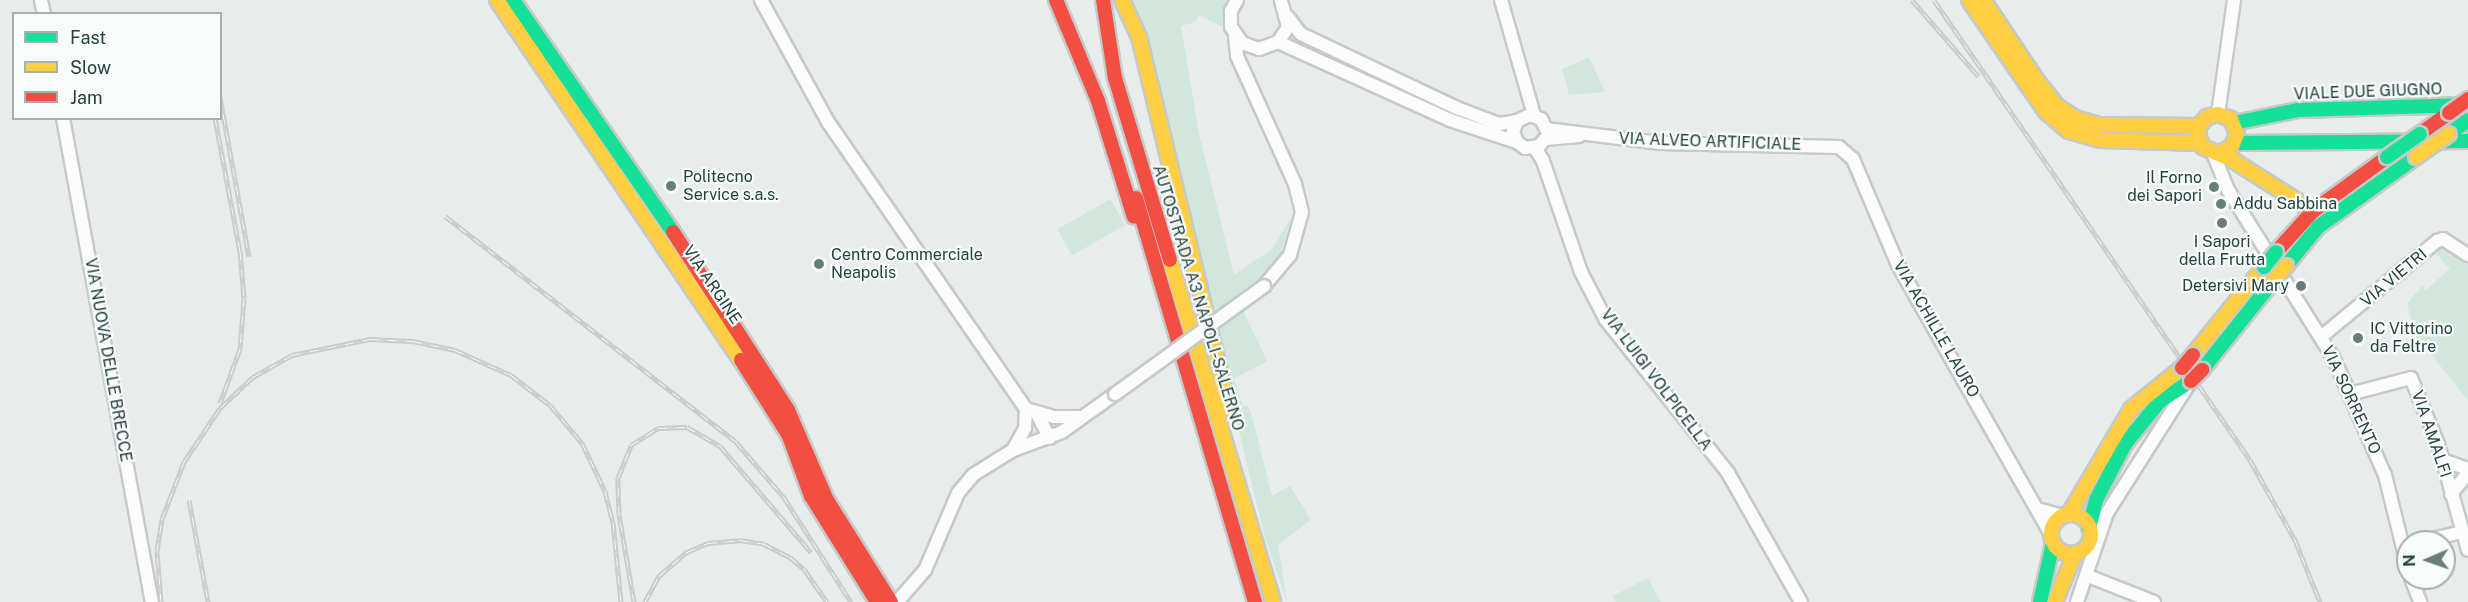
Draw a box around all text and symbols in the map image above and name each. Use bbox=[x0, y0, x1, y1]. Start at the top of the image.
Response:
legend bbox=[12, 12, 222, 120]
text: Fast bbox=[70, 27, 106, 48]
text: Slow bbox=[70, 57, 111, 78]
street label: VIALE DUE GIUGNO bbox=[2293, 80, 2443, 104]
text: Jam bbox=[70, 87, 103, 108]
street label: VIA ALVEO ARTIFICIALE bbox=[1618, 129, 1802, 155]
street label: AUTOSTRADA A3 NAPOLI-SALERNO bbox=[1148, 163, 1248, 433]
place label: Politecno Service s.a.s. bbox=[683, 167, 779, 205]
place label: Il Forno dei Sapori bbox=[2127, 168, 2202, 206]
marker: Politecno Service s.a.s. bbox=[664, 179, 678, 193]
marker: Il Forno dei Sapori bbox=[2207, 180, 2221, 194]
place label: Addu Sabbina bbox=[2233, 194, 2337, 214]
marker: Addu Sabbina bbox=[2214, 197, 2228, 211]
marker: I Sapori della Frutta bbox=[2215, 216, 2229, 230]
place label: I Sapori della Frutta bbox=[2179, 232, 2265, 270]
street label: VIA ARGINE bbox=[679, 242, 745, 328]
place label: Centro Commerciale Neapolis bbox=[831, 245, 983, 283]
street label: VIA VIETRI bbox=[2357, 245, 2431, 311]
street label: VIA NUOVA DELLE BRECCE bbox=[81, 257, 135, 463]
marker: Centro Commerciale Neapolis bbox=[812, 257, 826, 271]
street label: VIA ACHILLE LAURO bbox=[1889, 257, 1983, 401]
place label: Detersivi Mary bbox=[2182, 276, 2289, 296]
marker: Detersivi Mary bbox=[2294, 279, 2308, 293]
street label: VIA LUIGI VOLPICELLA bbox=[1596, 305, 1716, 455]
place label: IC Vittorino da Feltre bbox=[2370, 319, 2453, 357]
marker: IC Vittorino da Feltre bbox=[2351, 331, 2365, 345]
street label: VIA SORRENTO bbox=[2317, 343, 2385, 457]
street label: VIA AMALFI bbox=[2407, 388, 2455, 480]
north arrow bbox=[2396, 530, 2456, 590]
text: N bbox=[2400, 554, 2419, 567]

